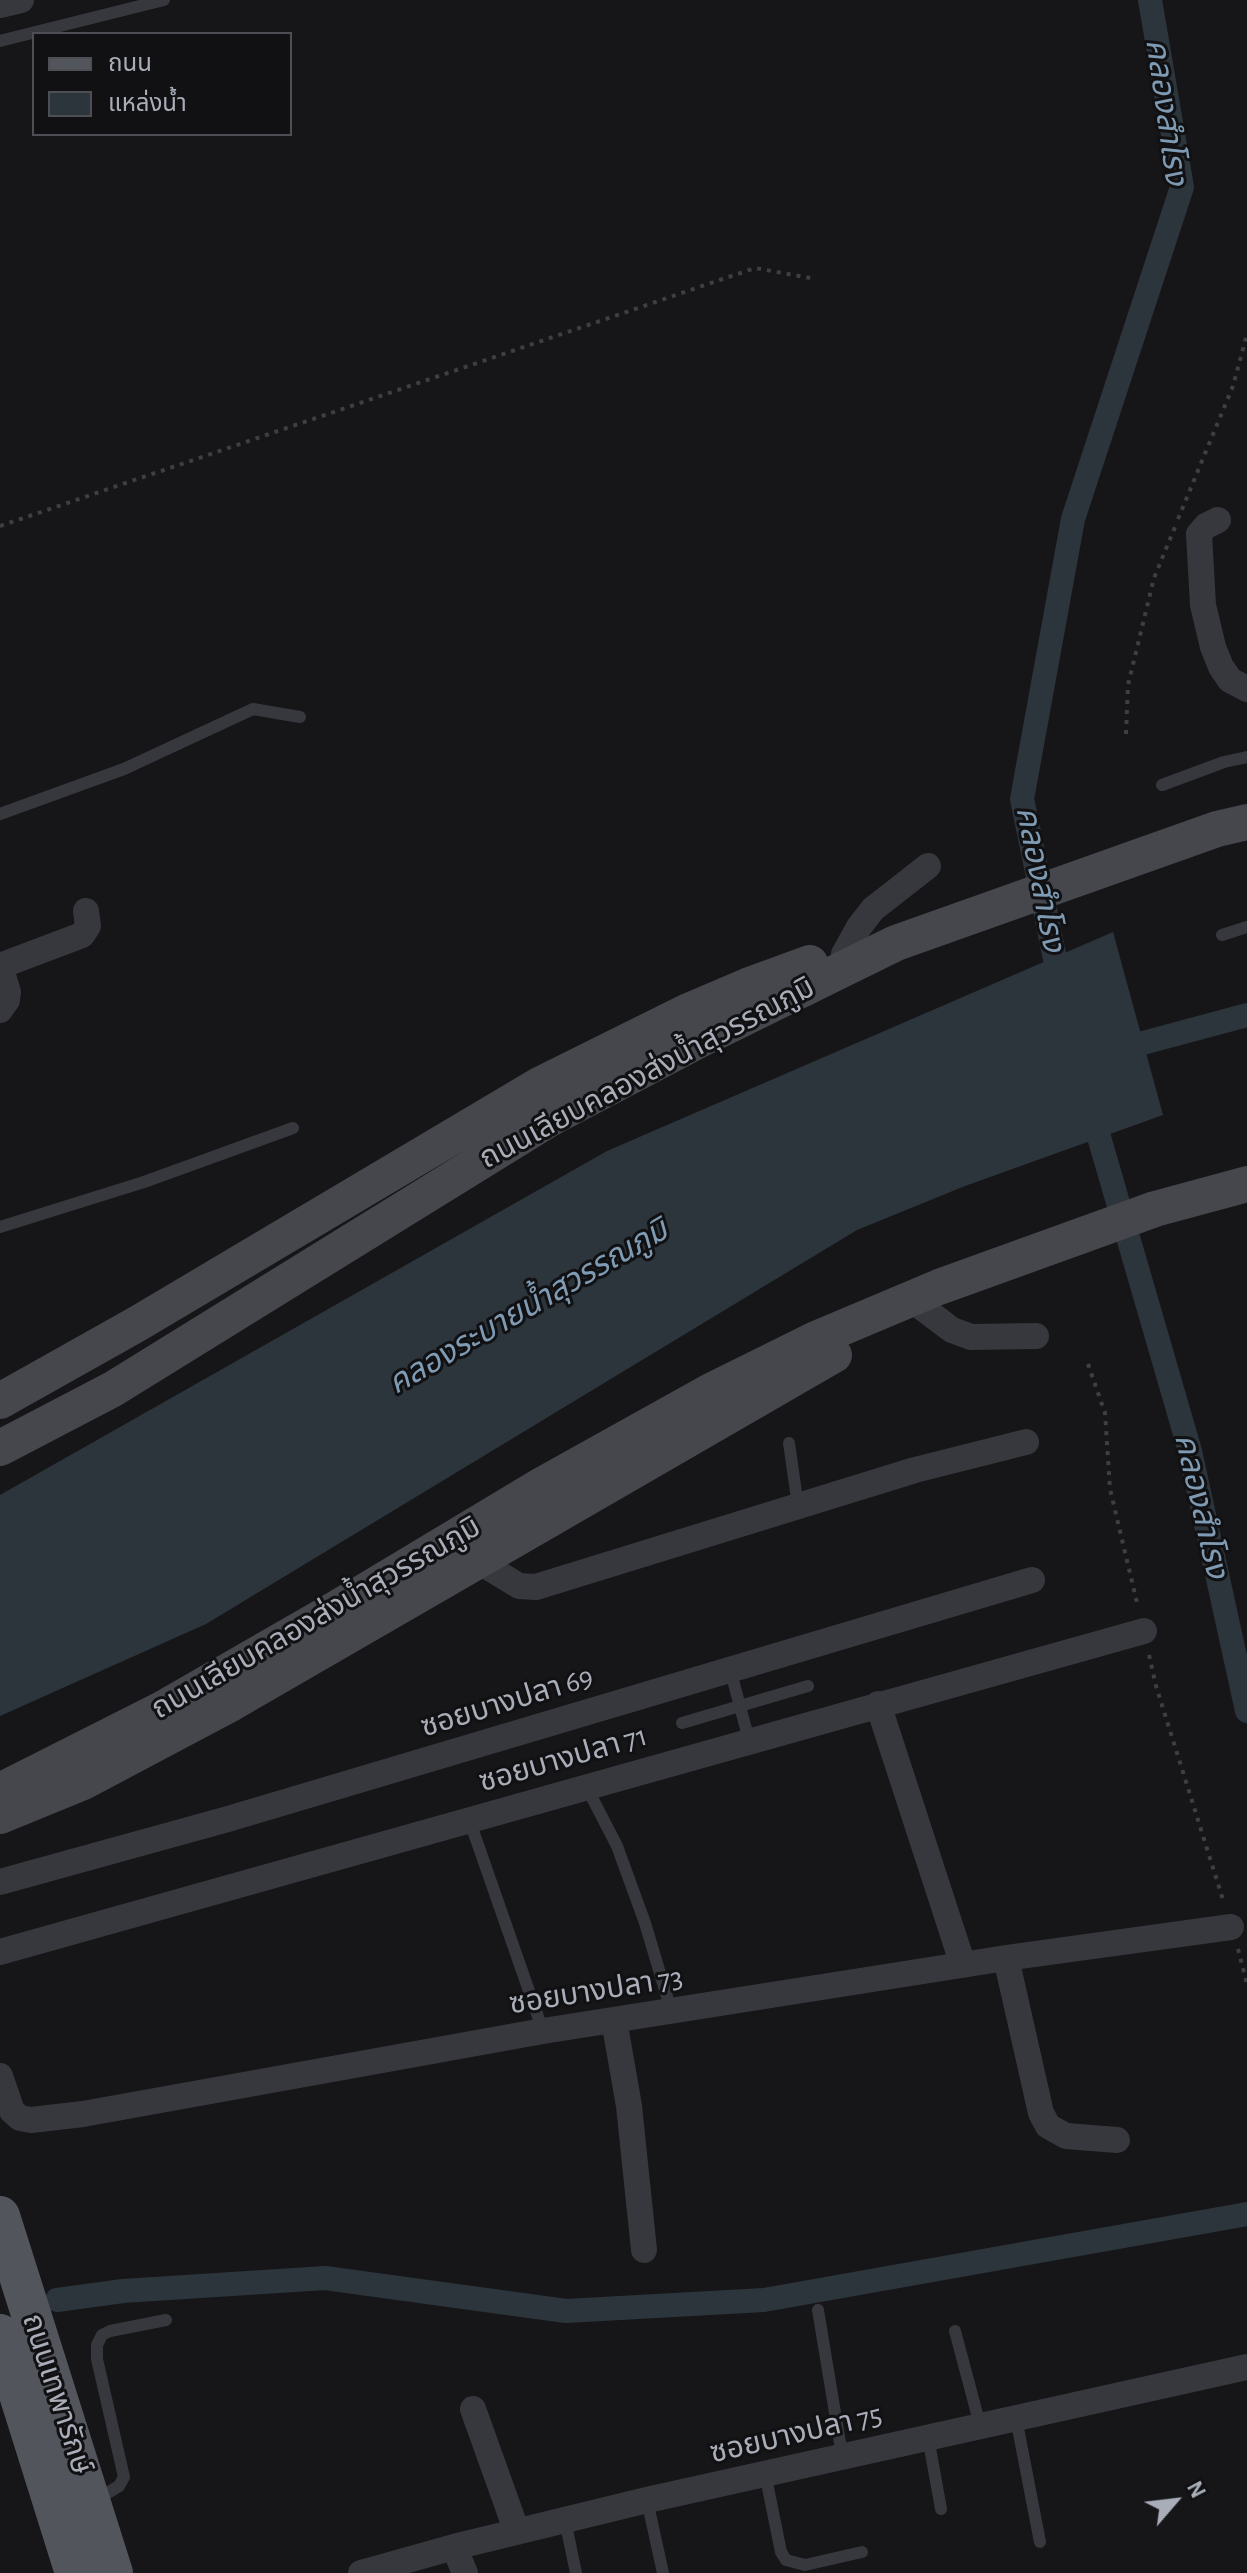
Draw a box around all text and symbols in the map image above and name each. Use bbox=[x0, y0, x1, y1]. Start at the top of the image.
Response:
legend bbox=[32, 32, 292, 136]
water label: คลองสำโรง bbox=[1137, 36, 1195, 188]
text: ถนน bbox=[108, 52, 152, 76]
text: แหล่งน้ำ bbox=[108, 92, 187, 116]
water label: คลองสำโรง bbox=[1007, 803, 1073, 955]
street label: ถนนเลียบคลองส่งน้ำสุวรรณภูมิ bbox=[473, 969, 821, 1177]
water label: คลองระบายน้ำสุวรรณภูมิ bbox=[381, 1211, 675, 1403]
water label: คลองสำโรง bbox=[1166, 1430, 1236, 1582]
street label: ถนนเลียบคลองส่งน้ำสุวรรณภูมิ bbox=[145, 1509, 487, 1727]
street label: ซอยบางปลา 69 bbox=[416, 1659, 598, 1745]
street label: ซอยบางปลา 71 bbox=[475, 1718, 651, 1800]
street label: ซอยบางปลา 73 bbox=[507, 1960, 685, 2022]
street label: ถนนเทพารักษ์ bbox=[14, 2309, 100, 2479]
street label: ซอยบางปลา 75 bbox=[706, 2397, 886, 2471]
north arrow bbox=[1135, 2461, 1215, 2541]
text: N bbox=[1183, 2478, 1209, 2502]

